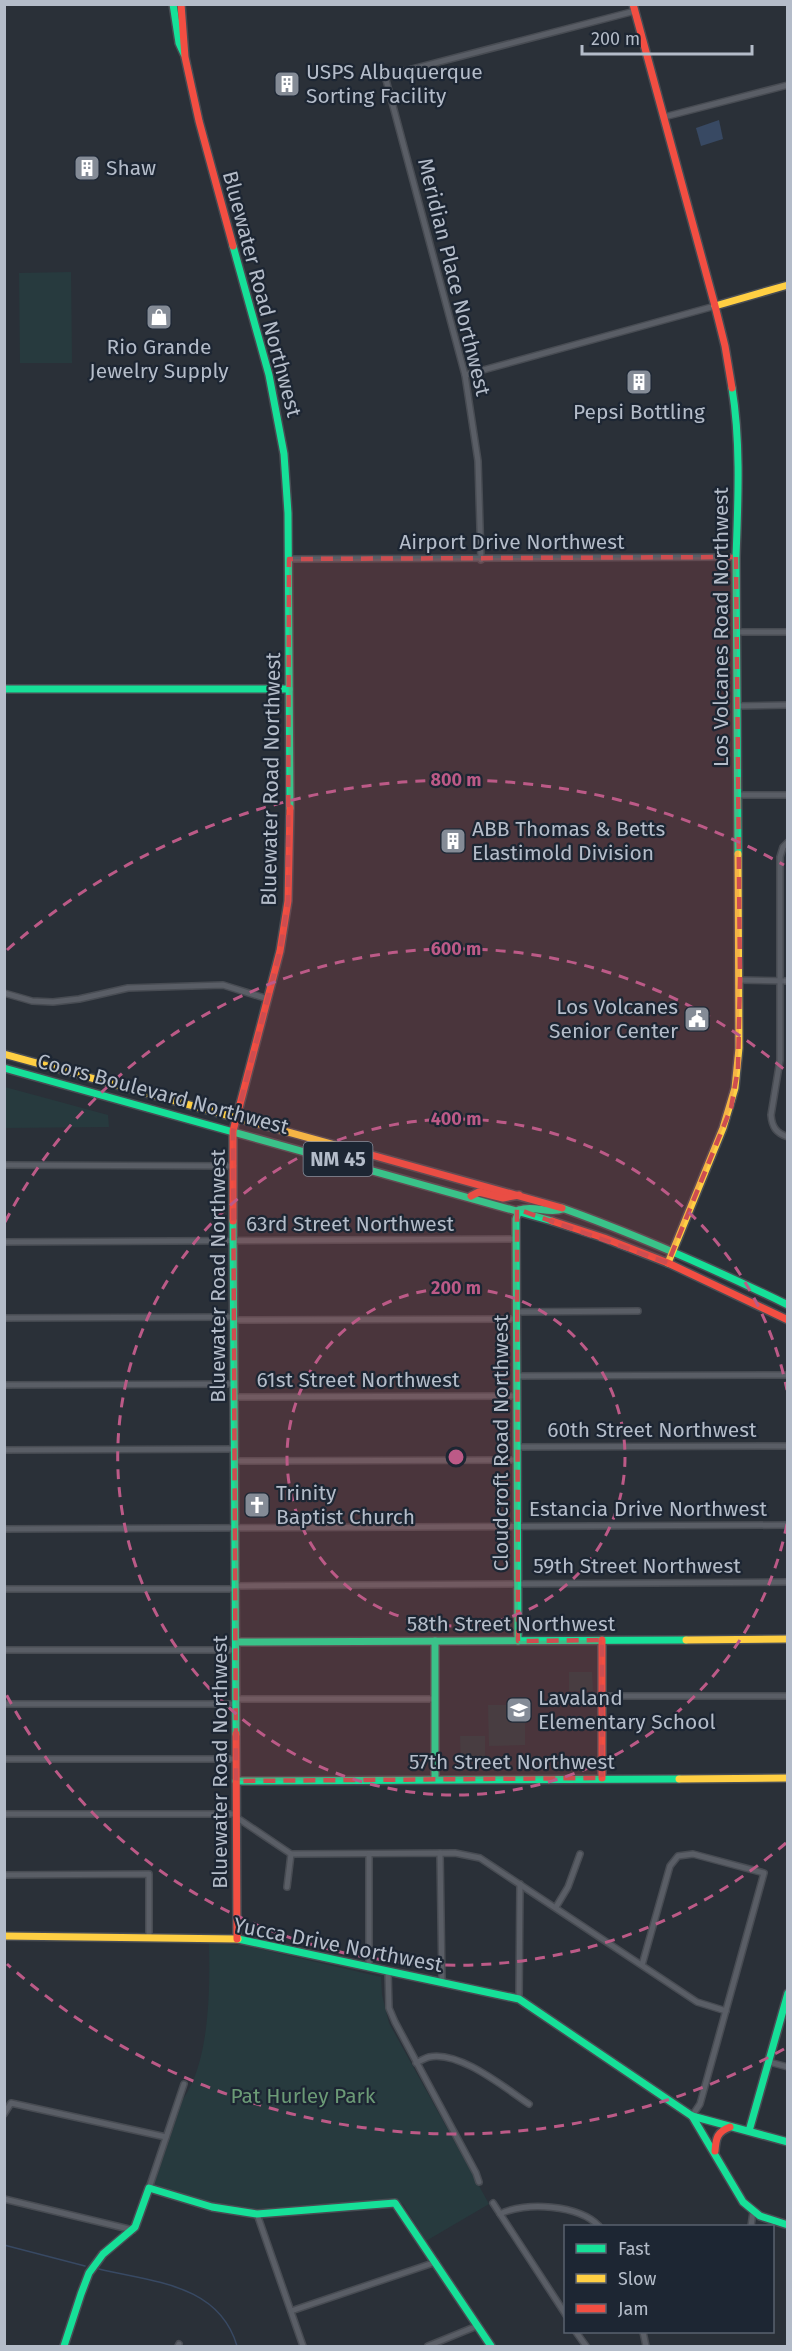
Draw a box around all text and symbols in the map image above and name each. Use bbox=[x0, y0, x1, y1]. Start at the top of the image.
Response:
scale bar bbox=[582, 18, 752, 56]
text: 200 m bbox=[591, 28, 640, 50]
place label: USPS Albuquerque Sorting Facility bbox=[306, 59, 483, 109]
building icon: USPS Albuquerque Sorting Facility bbox=[272, 69, 302, 99]
building icon: Shaw bbox=[72, 153, 102, 183]
place label: Shaw bbox=[106, 155, 156, 181]
street label: Meridian Place Northwest bbox=[412, 155, 496, 399]
street label: Bluewater Road Northwest bbox=[217, 168, 307, 420]
shop icon: Rio Grande Jewelry Supply bbox=[144, 302, 174, 332]
place label: Rio Grande Jewelry Supply bbox=[89, 334, 229, 384]
building icon: Pepsi Bottling bbox=[624, 367, 654, 397]
place label: Pepsi Bottling bbox=[573, 399, 705, 425]
street label: Los Volcanes Road Northwest bbox=[708, 487, 734, 767]
street label: Airport Drive Northwest bbox=[399, 529, 625, 555]
street label: Bluewater Road Northwest bbox=[256, 652, 286, 906]
text: 800 m bbox=[431, 769, 482, 791]
place label: ABB Thomas & Betts Elastimold Division bbox=[472, 816, 665, 866]
building icon: ABB Thomas & Betts Elastimold Division bbox=[438, 826, 468, 856]
text: 600 m bbox=[431, 938, 481, 960]
place label: Los Volcanes Senior Center bbox=[549, 994, 678, 1044]
public building icon: Los Volcanes Senior Center bbox=[682, 1004, 712, 1034]
street label: Coors Boulevard Northwest bbox=[34, 1048, 292, 1140]
text: 400 m bbox=[431, 1108, 481, 1130]
road number: NM 45 bbox=[304, 1142, 372, 1176]
street label: Bluewater Road Northwest bbox=[205, 1149, 231, 1403]
street label: 63rd Street Northwest bbox=[246, 1211, 454, 1237]
text: 200 m bbox=[431, 1277, 481, 1299]
street label: Cloudcroft Road Northwest bbox=[488, 1314, 514, 1572]
street label: 61st Street Northwest bbox=[256, 1367, 460, 1393]
street label: 60th Street Northwest bbox=[547, 1417, 757, 1443]
centre of rings bbox=[446, 1447, 466, 1467]
place label: Trinity Baptist Church bbox=[276, 1480, 415, 1530]
church icon: Trinity Baptist Church bbox=[242, 1490, 272, 1520]
street label: Estancia Drive Northwest bbox=[529, 1496, 768, 1522]
street label: 59th Street Northwest bbox=[533, 1553, 741, 1579]
street label: 58th Street Northwest bbox=[407, 1611, 616, 1637]
street label: Bluewater Road Northwest bbox=[207, 1635, 233, 1889]
place label: Lavaland Elementary School bbox=[538, 1685, 716, 1735]
school or university icon: Lavaland Elementary School bbox=[504, 1695, 534, 1725]
street label: 57th Street Northwest bbox=[409, 1749, 615, 1775]
street label: Yucca Drive Northwest bbox=[231, 1912, 445, 1978]
park label: Pat Hurley Park bbox=[231, 2083, 376, 2109]
legend bbox=[564, 2225, 774, 2333]
text: Fast bbox=[618, 2238, 651, 2260]
text: Slow bbox=[618, 2268, 657, 2290]
text: Jam bbox=[618, 2298, 649, 2320]

